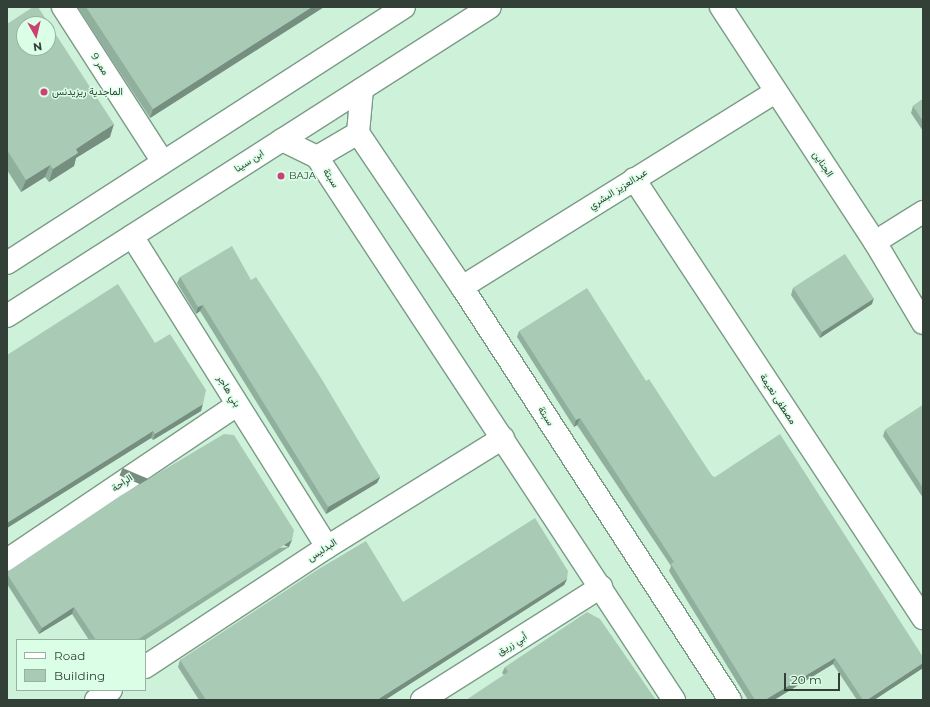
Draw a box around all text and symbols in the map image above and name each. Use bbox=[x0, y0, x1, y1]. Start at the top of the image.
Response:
north arrow bbox=[16, 16, 56, 56]
text: N bbox=[32, 39, 43, 54]
street label: ممر 9 bbox=[89, 51, 111, 77]
place label: الماجدية ريزيدنس bbox=[52, 86, 123, 98]
marker: الماجدية ريزيدنس bbox=[39, 87, 49, 97]
street label: ابن سينا bbox=[232, 147, 266, 175]
street label: الجناين bbox=[810, 149, 836, 179]
street label: سبتة bbox=[320, 166, 342, 190]
street label: عبدالعزيز البشري bbox=[587, 166, 649, 212]
place label: BAJA bbox=[289, 170, 316, 182]
marker: BAJA bbox=[276, 171, 286, 181]
street label: مصطفى نعيمة bbox=[757, 371, 799, 427]
street label: بني هاجر bbox=[214, 373, 244, 409]
street label: سبتة bbox=[535, 404, 557, 428]
street label: الراحة bbox=[109, 472, 135, 494]
street label: البدليس bbox=[305, 536, 339, 564]
street label: أبي زريق bbox=[495, 630, 529, 658]
legend bbox=[16, 639, 146, 691]
text: Road bbox=[54, 648, 85, 663]
scale bar bbox=[786, 665, 842, 691]
text: Building bbox=[54, 668, 105, 683]
text: 20 m bbox=[791, 672, 822, 687]

